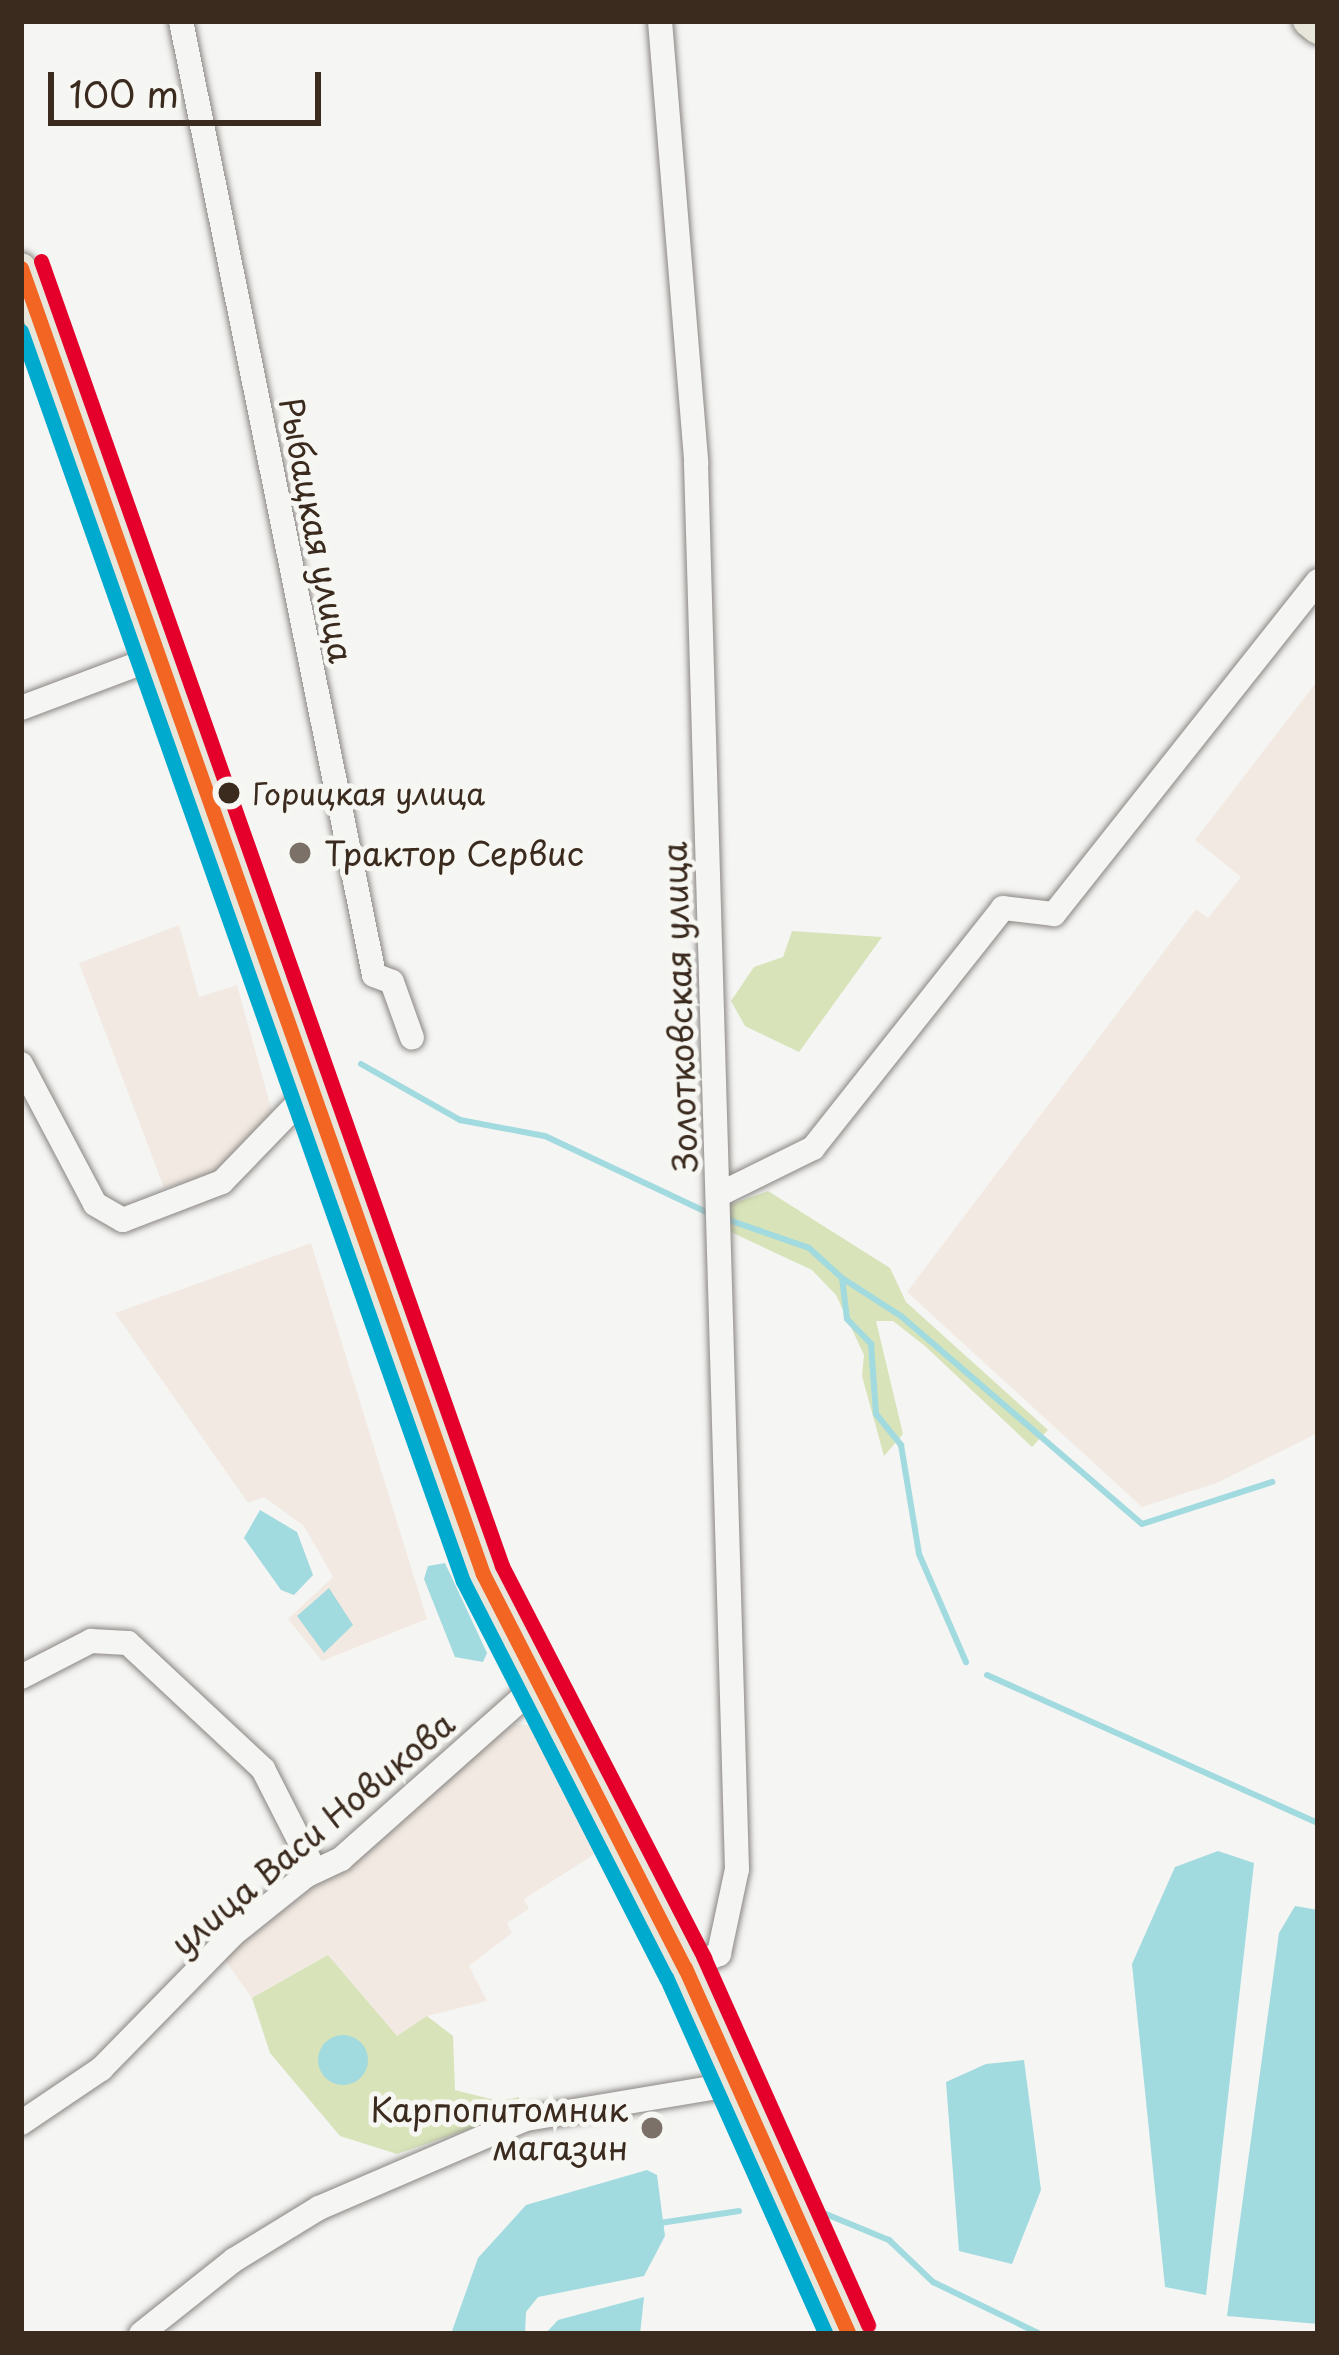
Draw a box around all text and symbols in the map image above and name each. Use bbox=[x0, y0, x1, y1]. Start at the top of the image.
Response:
scale bar bbox=[54, 48, 327, 122]
text: 100 m bbox=[69, 66, 179, 120]
street label: Рыбацкая улица bbox=[272, 393, 362, 667]
place label: Горицкая улица bbox=[252, 775, 487, 811]
marker: Горицкая улица bbox=[218, 782, 240, 804]
place label: Трактор Сервис bbox=[324, 833, 584, 873]
marker: Трактор Сервис bbox=[287, 840, 313, 866]
street label: Золотковская улица bbox=[653, 840, 705, 1174]
street label: улица Васи Новикова bbox=[161, 1702, 463, 1964]
place label: Карпопитомник магазин bbox=[371, 2089, 628, 2167]
marker: Карпопитомник магазин bbox=[639, 2115, 665, 2141]

